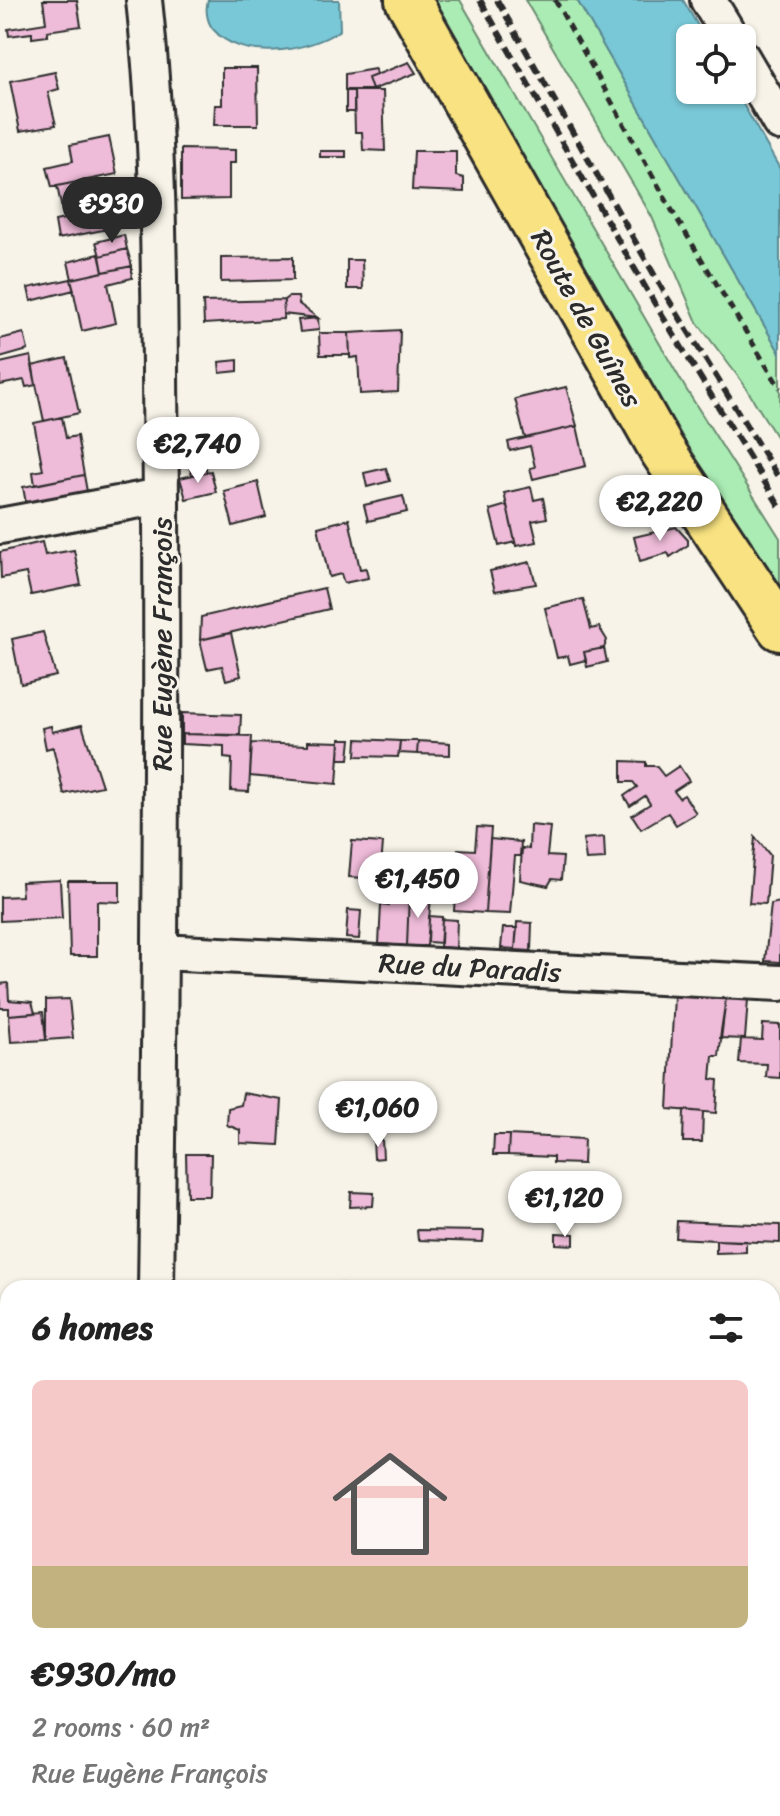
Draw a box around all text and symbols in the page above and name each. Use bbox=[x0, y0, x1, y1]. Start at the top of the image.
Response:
map controls bbox=[676, 24, 756, 104]
button: locate bbox=[676, 24, 756, 104]
pin: €930 bbox=[65, 177, 159, 245]
text: €930 bbox=[80, 180, 144, 226]
street label: Route de Guînes bbox=[517, 220, 656, 417]
pin: €2,740 bbox=[133, 417, 263, 485]
text: €2,740 bbox=[155, 420, 241, 466]
pin: €2,220 bbox=[595, 475, 725, 543]
text: €2,220 bbox=[617, 478, 703, 524]
street label: Rue Eugène François bbox=[137, 517, 186, 771]
pin: €1,450 bbox=[353, 852, 483, 920]
text: €1,450 bbox=[376, 855, 460, 901]
street label: Rue du Paradis bbox=[377, 938, 563, 997]
pin: €1,060 bbox=[313, 1081, 443, 1149]
text: €1,060 bbox=[336, 1084, 420, 1130]
pin: €1,120 bbox=[500, 1171, 630, 1239]
text: €1,120 bbox=[526, 1174, 604, 1220]
text: 6 homes bbox=[32, 1298, 153, 1358]
icon: filters bbox=[704, 1306, 748, 1350]
icon: home bbox=[318, 1432, 462, 1576]
text: €930/mo bbox=[32, 1644, 176, 1704]
text: 2 rooms · 60 m² bbox=[32, 1704, 210, 1750]
text: Rue Eugène François bbox=[32, 1750, 268, 1796]

